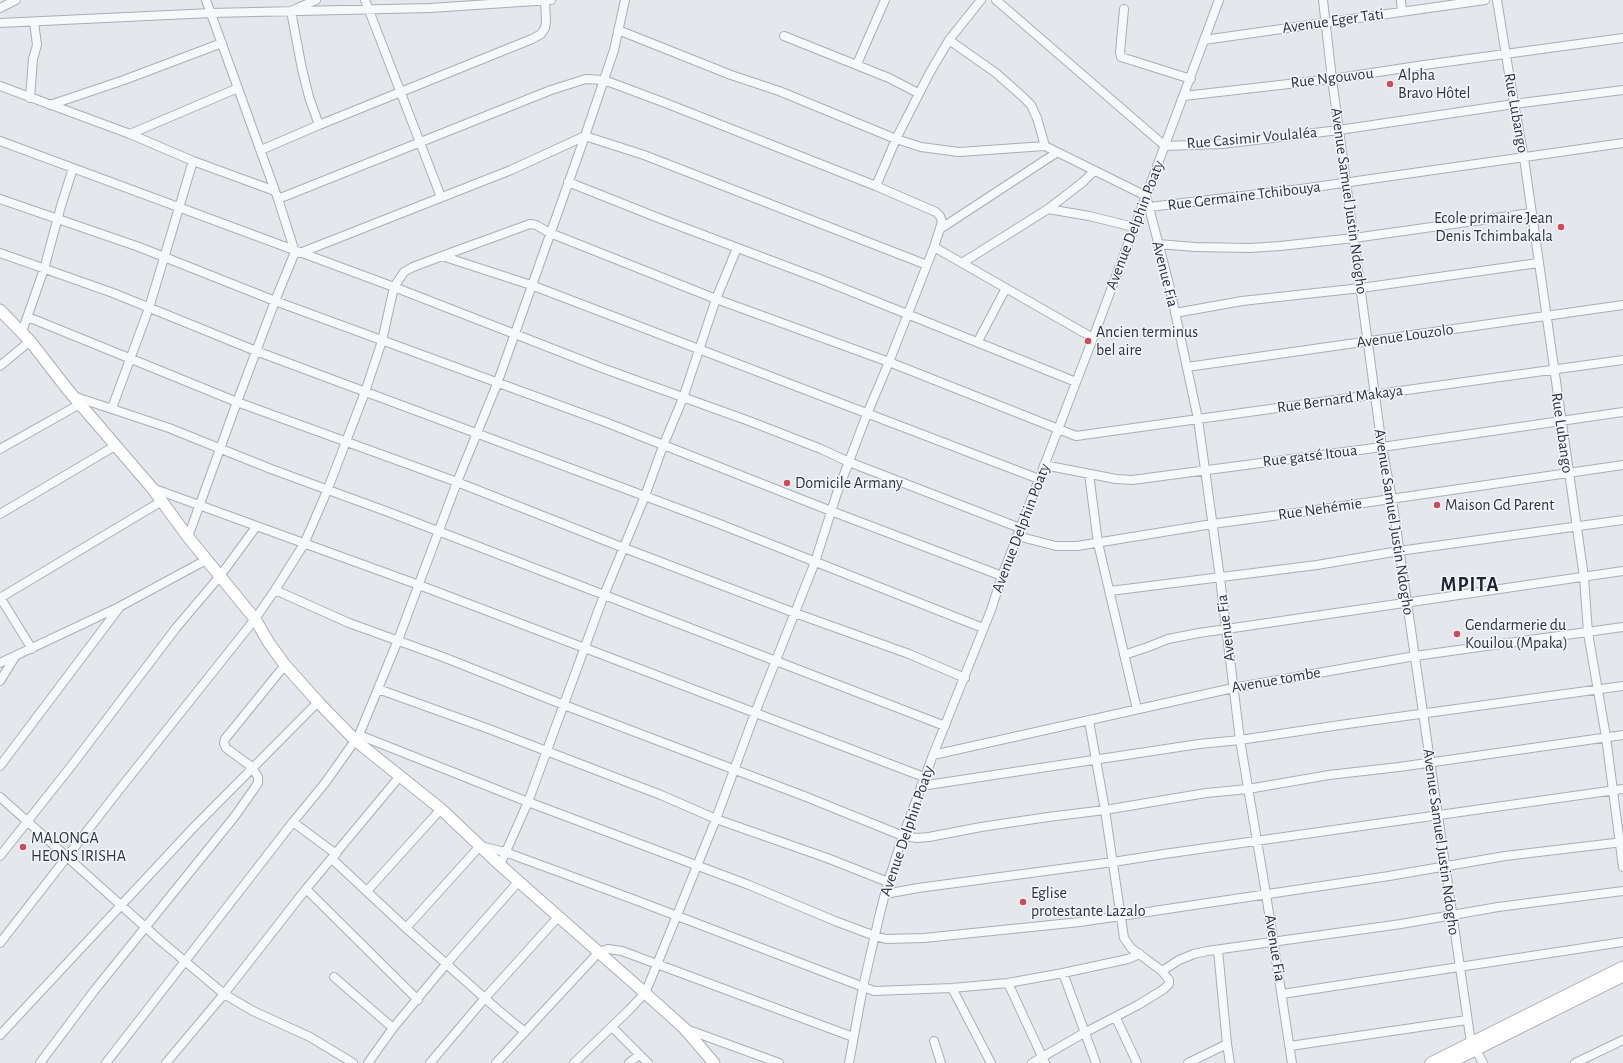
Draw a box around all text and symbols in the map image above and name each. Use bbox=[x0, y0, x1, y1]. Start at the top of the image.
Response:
street label: Avenue Eger Tati bbox=[1281, 4, 1385, 38]
street label: Rue Ngouvou bbox=[1289, 63, 1375, 93]
place label: Alpha Bravo Hôtel bbox=[1398, 65, 1470, 103]
street label: Rue Lubango bbox=[1500, 72, 1532, 154]
marker: Alpha Bravo Hôtel bbox=[1385, 79, 1395, 89]
street label: Avenue Samuel Justin Ndogho bbox=[1326, 107, 1372, 295]
street label: Rue Casimir Voulaléa bbox=[1186, 123, 1318, 153]
street label: Avenue Delphin Poaty bbox=[1101, 158, 1169, 292]
street label: Rue Germaine Tchibouya bbox=[1166, 177, 1322, 215]
place label: Ecole primaire Jean Denis Tchimbakala bbox=[1434, 208, 1553, 246]
marker: Ecole primaire Jean Denis Tchimbakala bbox=[1556, 222, 1566, 232]
street label: Avenue Fia bbox=[1148, 239, 1182, 309]
street label: Avenue Louzolo bbox=[1355, 320, 1455, 352]
place label: Ancien terminus bel aire bbox=[1096, 322, 1198, 360]
marker: Ancien terminus bel aire bbox=[1083, 336, 1093, 346]
street label: Rue Bernard Makaya bbox=[1276, 381, 1404, 417]
street label: Rue Lubango bbox=[1547, 392, 1577, 474]
street label: Avenue Samuel Justin Ndogho bbox=[1370, 428, 1418, 616]
street label: Rue gatsé Itoua bbox=[1262, 441, 1358, 471]
street label: Avenue Delphin Poaty bbox=[987, 461, 1055, 595]
place label: Domicile Armany bbox=[795, 473, 903, 493]
marker: Domicile Armany bbox=[782, 478, 792, 488]
street label: Rue Nehémie bbox=[1277, 494, 1363, 524]
place label: Maison Gd Parent bbox=[1445, 495, 1554, 515]
marker: Maison Gd Parent bbox=[1432, 500, 1442, 510]
district label: MPITA bbox=[1441, 573, 1499, 597]
street label: Avenue Fia bbox=[1212, 593, 1240, 663]
place label: Gendarmerie du Kouilou (Mpaka) bbox=[1465, 615, 1568, 653]
marker: Gendarmerie du Kouilou (Mpaka) bbox=[1452, 629, 1462, 639]
street label: Avenue tombe bbox=[1230, 663, 1322, 697]
street label: Avenue Samuel Justin Ndogho bbox=[1418, 748, 1464, 936]
street label: Avenue Delphin Poaty bbox=[876, 763, 938, 899]
place label: MALONGA HEONS IRISHA bbox=[31, 828, 126, 866]
marker: MALONGA HEONS IRISHA bbox=[18, 842, 28, 852]
place label: Eglise protestante Lazalo bbox=[1031, 883, 1145, 921]
marker: Eglise protestante Lazalo bbox=[1018, 897, 1028, 907]
street label: Avenue Fia bbox=[1260, 913, 1290, 983]

